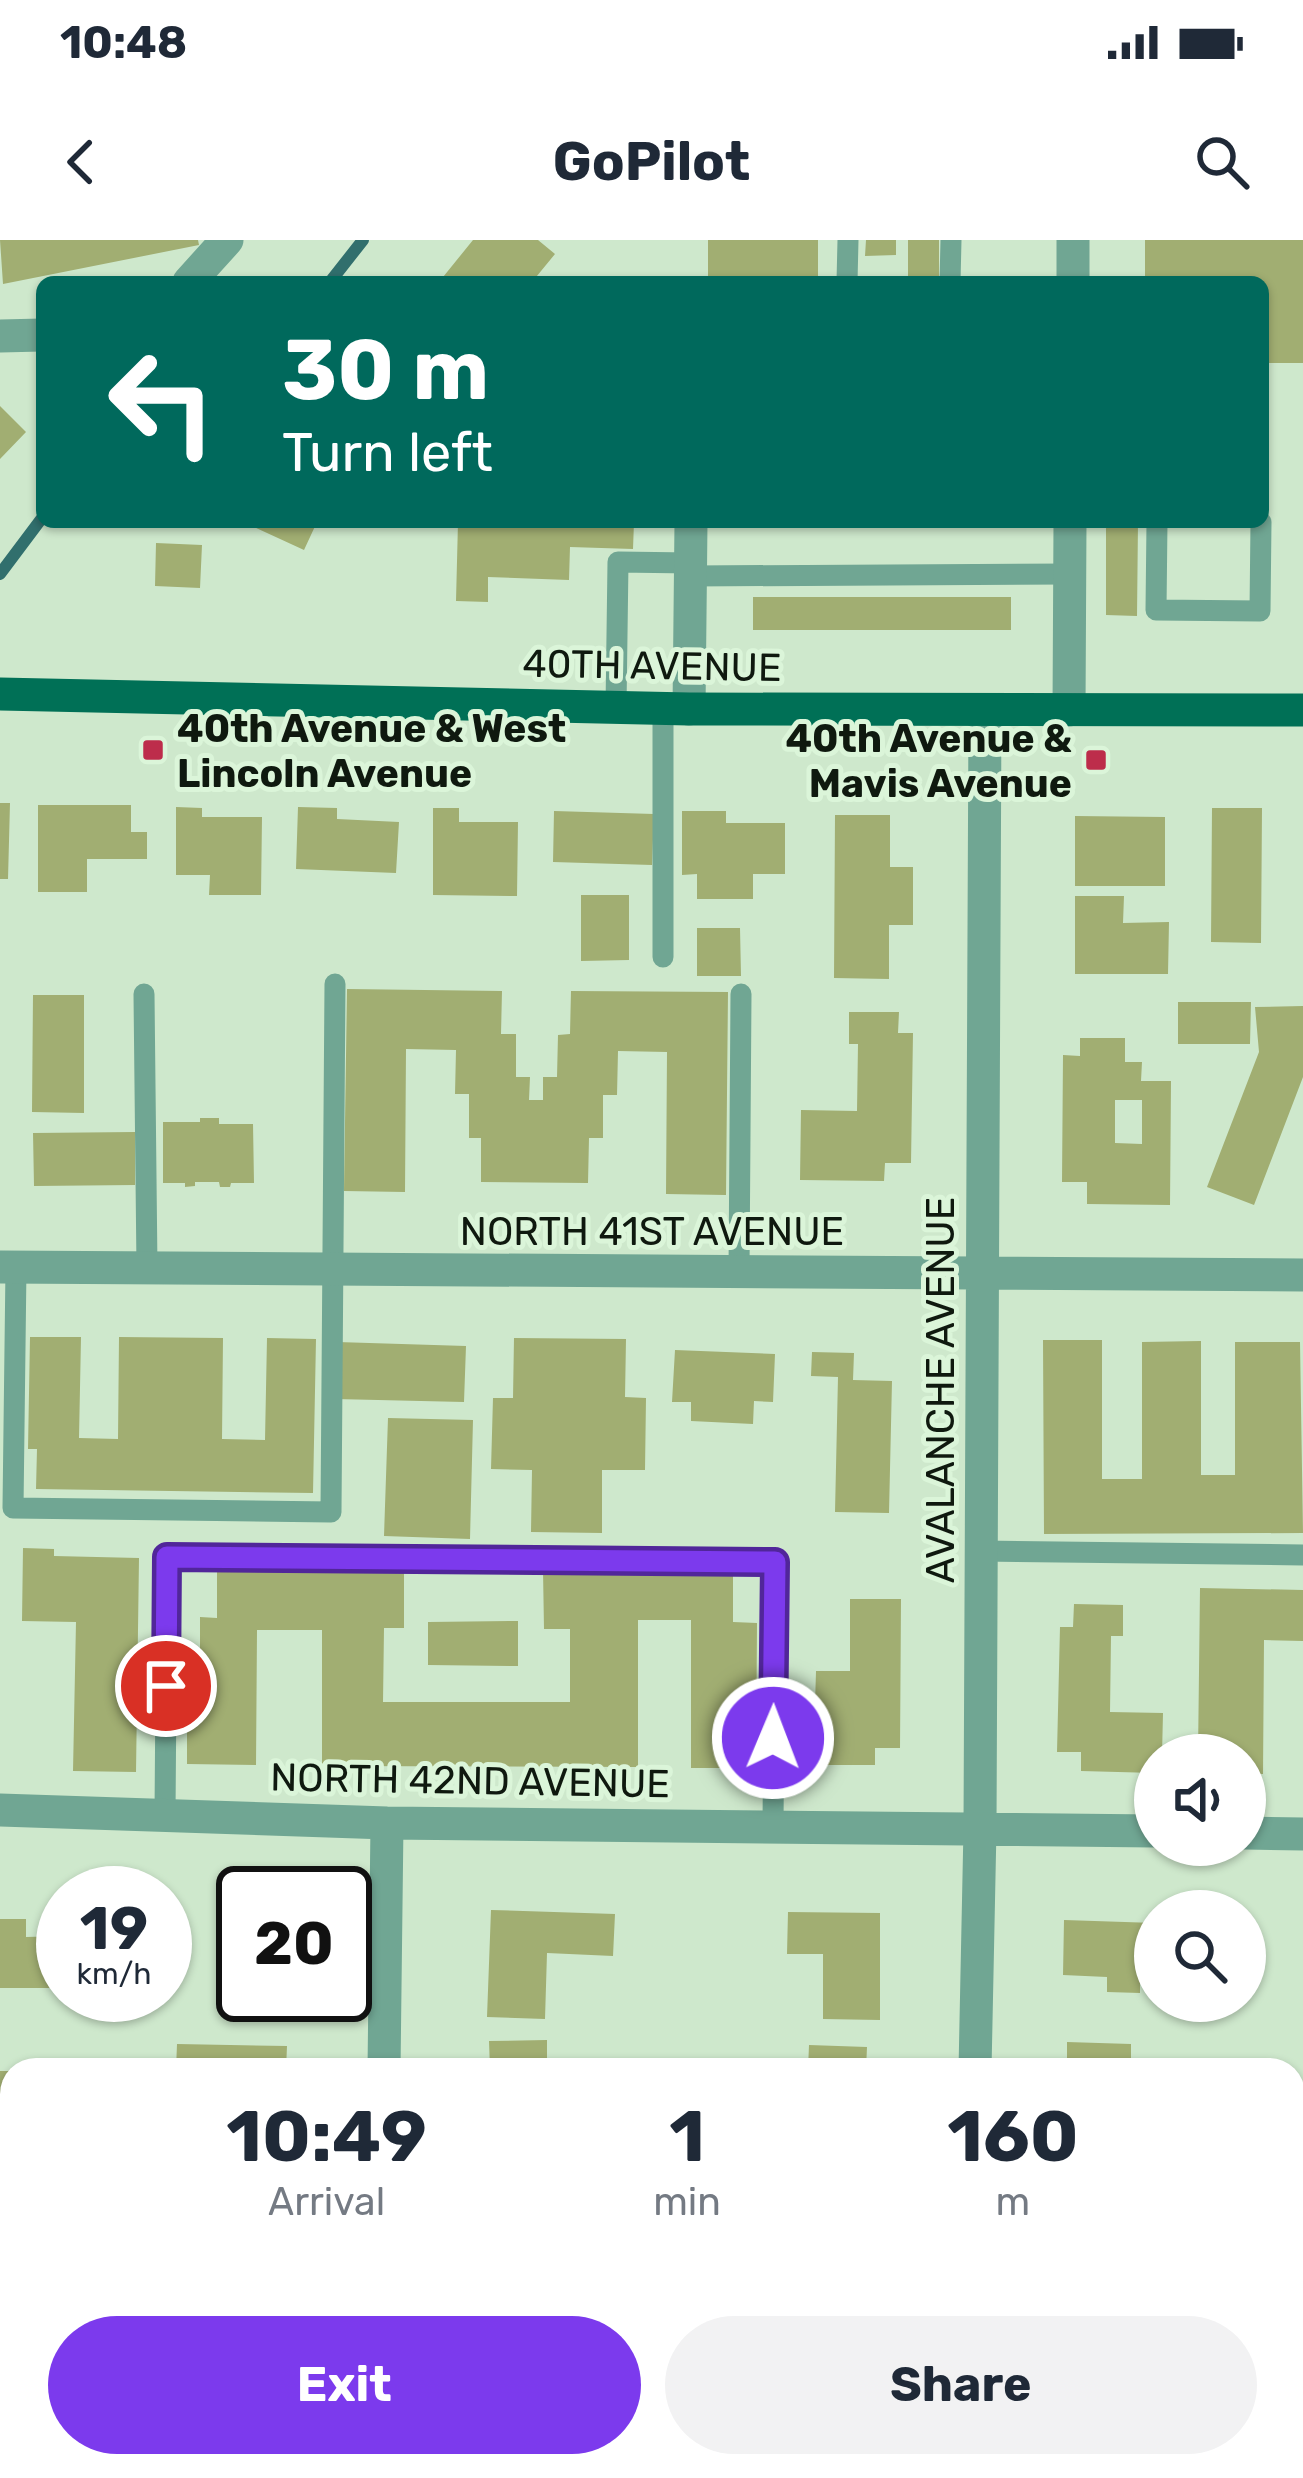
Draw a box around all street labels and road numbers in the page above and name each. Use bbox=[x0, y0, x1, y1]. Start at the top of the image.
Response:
street label: 40TH AVENUE bbox=[522, 641, 782, 691]
street label: AVALANCHE AVENUE bbox=[918, 1197, 964, 1583]
street label: NORTH 41ST AVENUE bbox=[460, 1209, 844, 1255]
street label: NORTH 42ND AVENUE bbox=[270, 1755, 670, 1807]

